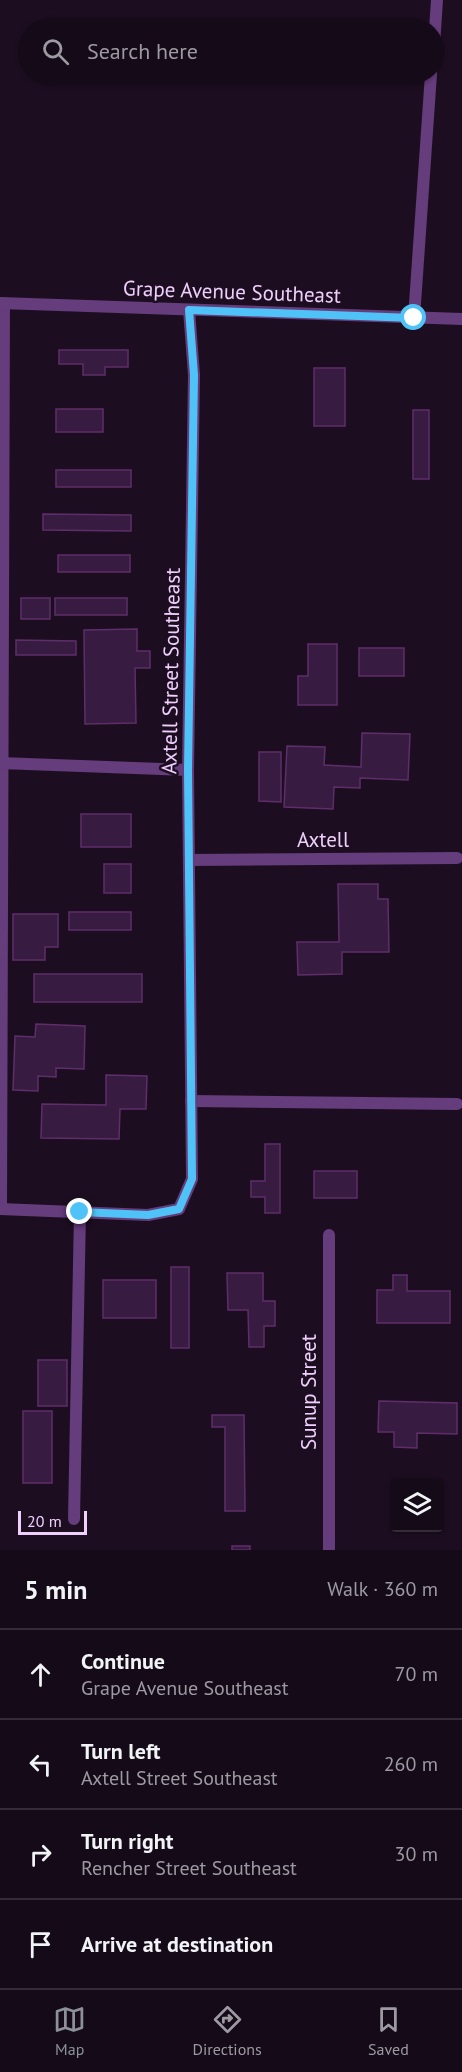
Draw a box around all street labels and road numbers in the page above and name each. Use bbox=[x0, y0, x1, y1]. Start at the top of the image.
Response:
street label: Grape Avenue Southeast bbox=[123, 274, 341, 309]
street label: Axtell Street Southeast bbox=[155, 568, 186, 774]
street label: Axtell bbox=[297, 826, 349, 853]
street label: Sunup Street bbox=[295, 1334, 322, 1450]

